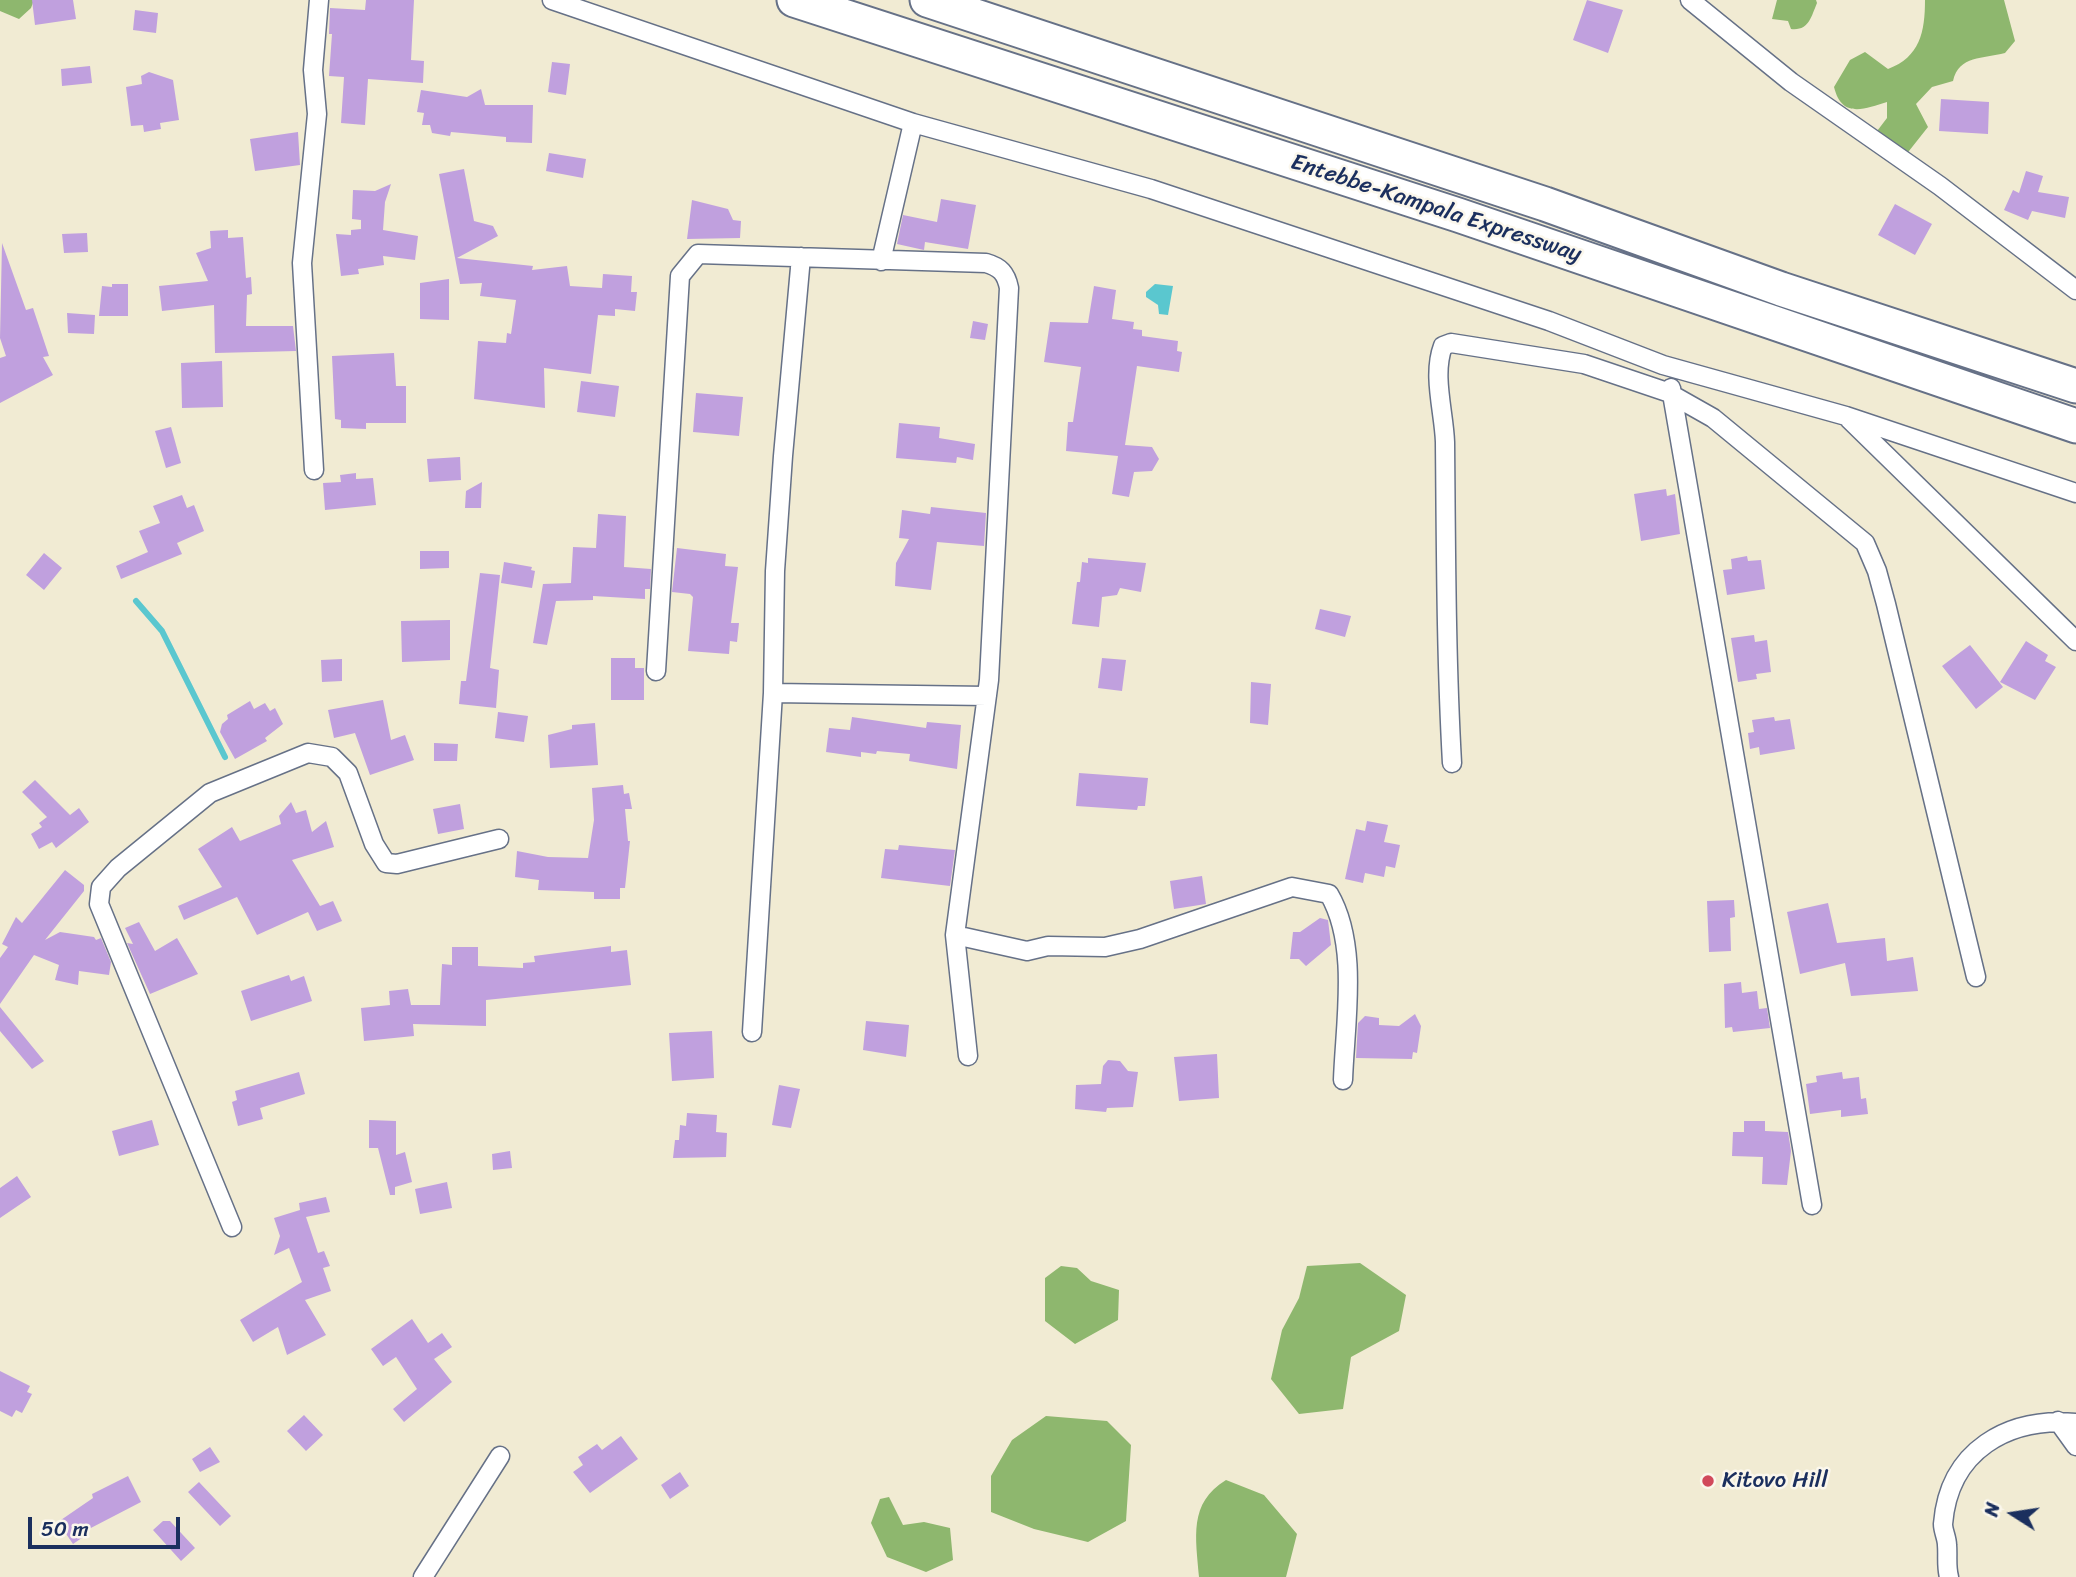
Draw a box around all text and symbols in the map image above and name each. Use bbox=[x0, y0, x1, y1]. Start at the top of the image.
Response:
street label: Entebbe-Kampala Expressway bbox=[1287, 149, 1585, 269]
place label: Kitovo Hill bbox=[1722, 1467, 1828, 1495]
marker: Kitovo Hill bbox=[1700, 1473, 1716, 1489]
north arrow bbox=[1978, 1479, 2048, 1549]
text: N bbox=[1974, 1500, 2009, 1519]
scale bar bbox=[32, 1504, 184, 1548]
text: 50 m bbox=[41, 1510, 89, 1548]

